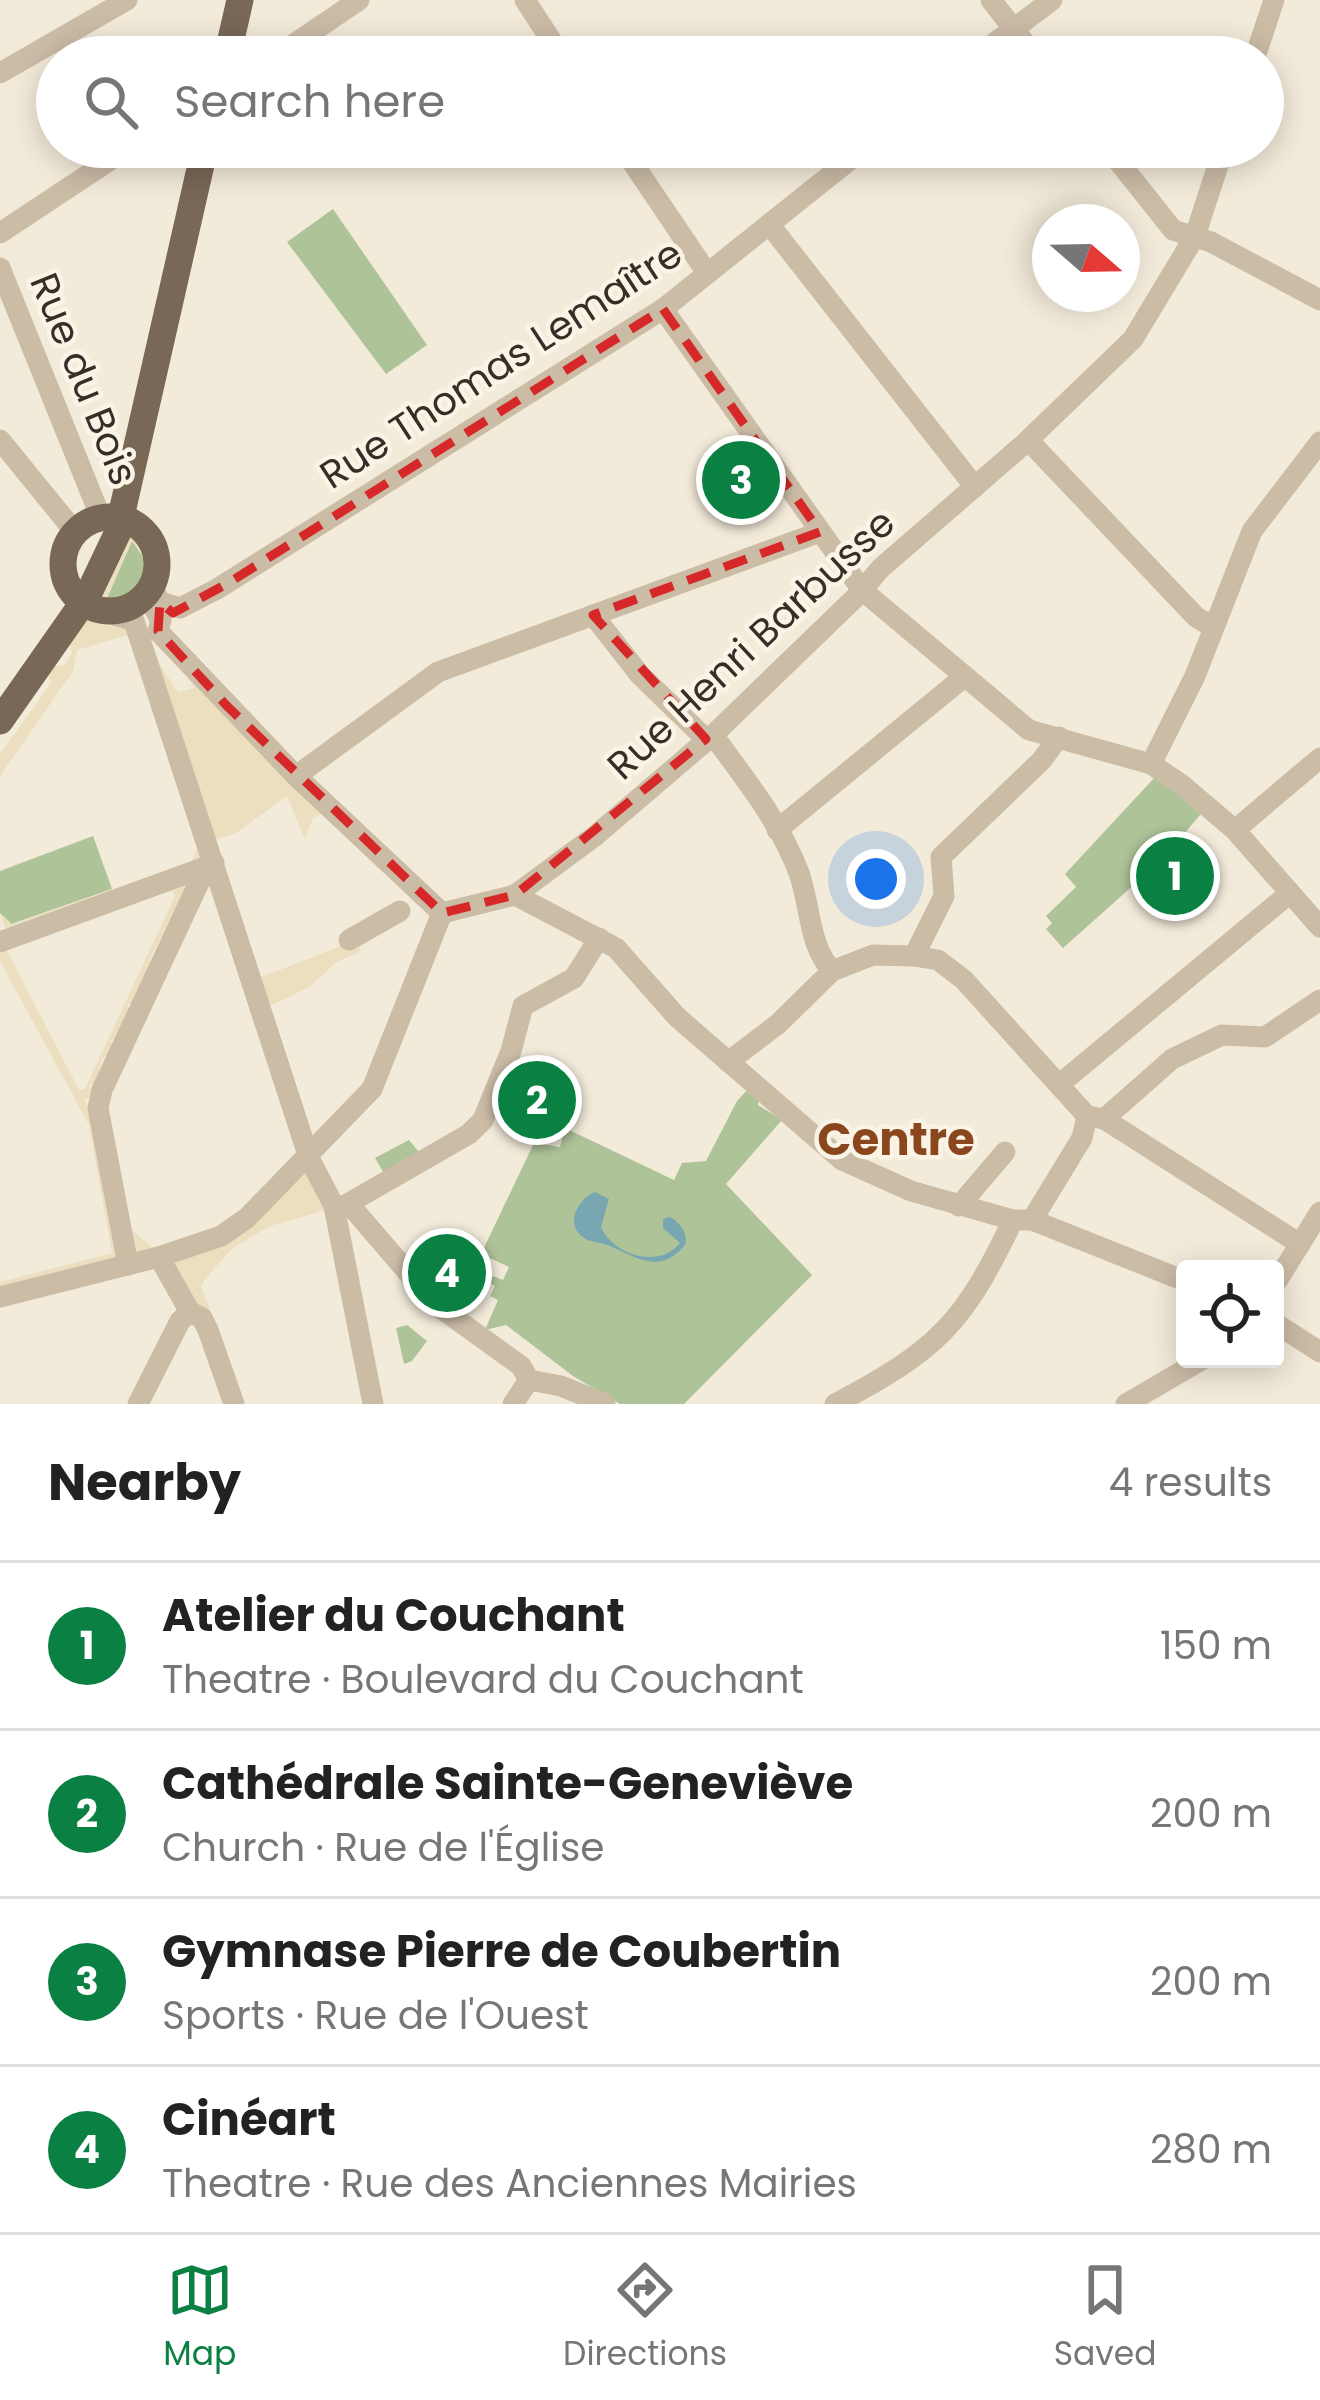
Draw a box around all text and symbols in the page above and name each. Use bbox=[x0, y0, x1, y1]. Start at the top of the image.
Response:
search box bbox=[36, 36, 1284, 168]
icon: search bbox=[78, 69, 144, 135]
text: Search here bbox=[174, 70, 445, 133]
north arrow bbox=[1032, 204, 1140, 312]
street label: Rue Thomas Lemaître bbox=[309, 226, 693, 502]
street label: Rue du Bois bbox=[17, 265, 151, 493]
pin: 3 bbox=[702, 435, 780, 525]
street label: Rue Henri Barbusse bbox=[595, 496, 907, 792]
pin: 1 bbox=[1136, 831, 1214, 921]
your location bbox=[846, 849, 906, 909]
pin: 2 bbox=[498, 1055, 576, 1145]
district label: Centre bbox=[817, 1108, 975, 1171]
pin: 4 bbox=[408, 1228, 486, 1318]
map controls bbox=[1176, 1260, 1284, 1368]
button: locate bbox=[1176, 1260, 1284, 1368]
text: Nearby bbox=[48, 1446, 241, 1518]
text: 4 results bbox=[1109, 1455, 1272, 1510]
text: Atelier du Couchant bbox=[162, 1584, 625, 1647]
text: 1 bbox=[80, 1618, 94, 1673]
text: 150 m bbox=[1160, 1618, 1272, 1673]
text: Theatre · Boulevard du Couchant bbox=[162, 1652, 804, 1707]
text: Cathédrale Sainte-Geneviève bbox=[162, 1752, 853, 1815]
text: 2 bbox=[76, 1786, 98, 1841]
text: 200 m bbox=[1150, 1786, 1272, 1841]
text: Church · Rue de l'Église bbox=[162, 1820, 604, 1875]
text: Gymnase Pierre de Coubertin bbox=[162, 1920, 841, 1983]
text: 3 bbox=[75, 1954, 99, 2009]
text: 200 m bbox=[1150, 1954, 1272, 2009]
text: Sports · Rue de l'Ouest bbox=[162, 1988, 589, 2043]
text: Cinéart bbox=[162, 2088, 336, 2151]
text: 4 bbox=[74, 2122, 100, 2177]
text: 280 m bbox=[1150, 2122, 1272, 2177]
text: Theatre · Rue des Anciennes Mairies bbox=[162, 2156, 857, 2211]
tab: Map bbox=[163, 2257, 236, 2379]
tab: Directions bbox=[563, 2257, 727, 2379]
tab: Saved bbox=[1054, 2257, 1157, 2379]

